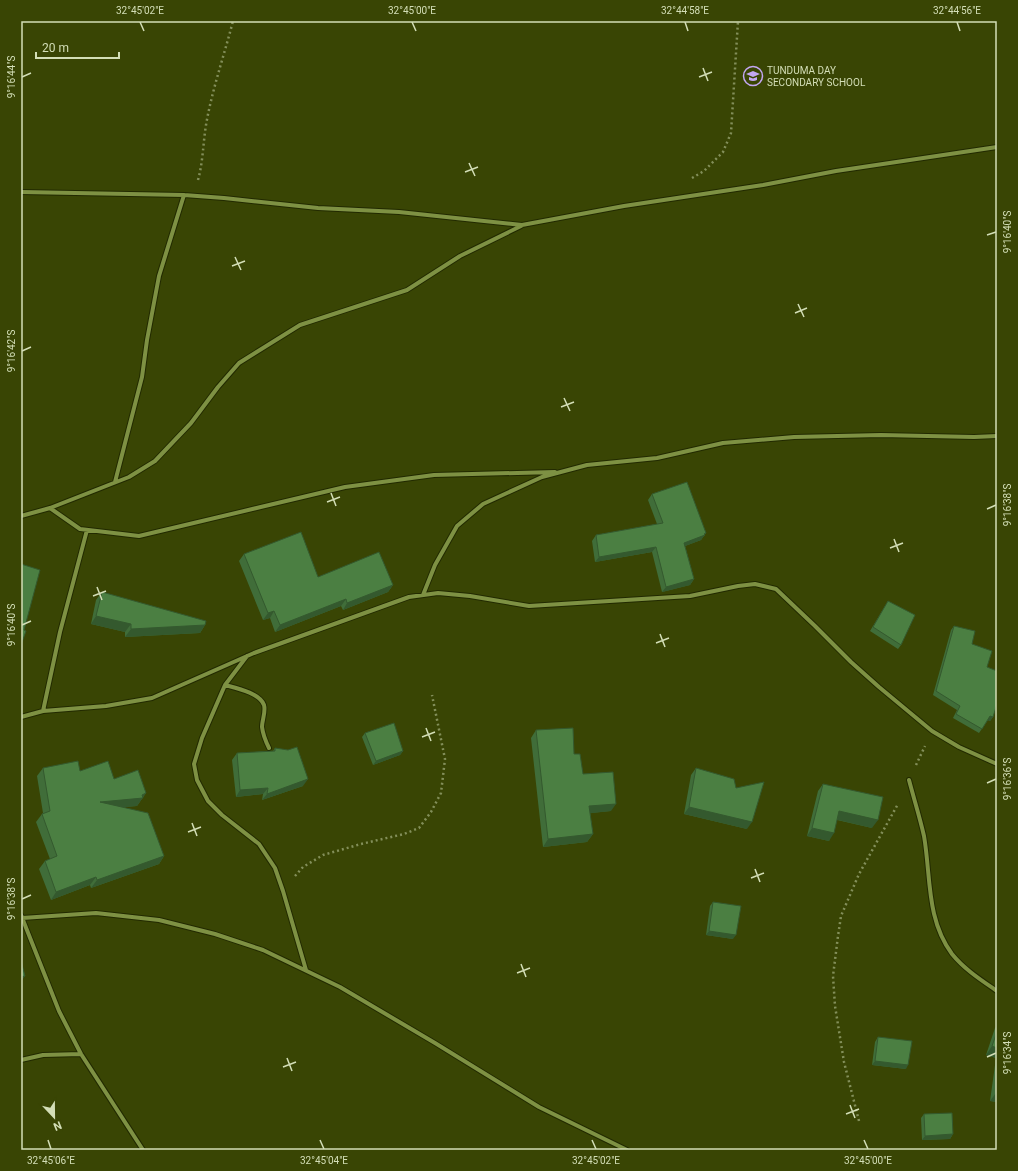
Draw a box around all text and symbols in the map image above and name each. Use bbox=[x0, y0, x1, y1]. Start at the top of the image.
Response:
text: 32°45'02"E bbox=[116, 5, 164, 16]
text: 32°45'00"E bbox=[388, 5, 436, 16]
text: 32°44'58"E bbox=[661, 5, 709, 16]
text: 32°44'56"E bbox=[933, 5, 981, 16]
scale bar bbox=[36, 34, 119, 60]
text: 20 m bbox=[42, 41, 69, 55]
text: 9°16'44"S bbox=[6, 56, 17, 98]
school or university icon: TUNDUMA DAY SECONDARY SCHOOL bbox=[742, 65, 764, 87]
place label: TUNDUMA DAY SECONDARY SCHOOL bbox=[767, 65, 866, 88]
text: 9°16'40"S bbox=[1002, 211, 1013, 253]
text: 9°16'42"S bbox=[6, 330, 17, 372]
text: 9°16'38"S bbox=[1002, 484, 1013, 526]
text: 9°16'40"S bbox=[6, 604, 17, 646]
text: 9°16'36"S bbox=[1002, 758, 1013, 800]
text: 9°16'38"S bbox=[6, 878, 17, 920]
text: 9°16'34"S bbox=[1002, 1032, 1013, 1074]
north arrow bbox=[34, 1097, 74, 1137]
text: N bbox=[51, 1118, 64, 1133]
text: 32°45'06"E bbox=[27, 1155, 75, 1166]
text: 32°45'04"E bbox=[300, 1155, 348, 1166]
text: 32°45'02"E bbox=[572, 1155, 620, 1166]
text: 32°45'00"E bbox=[844, 1155, 892, 1166]

